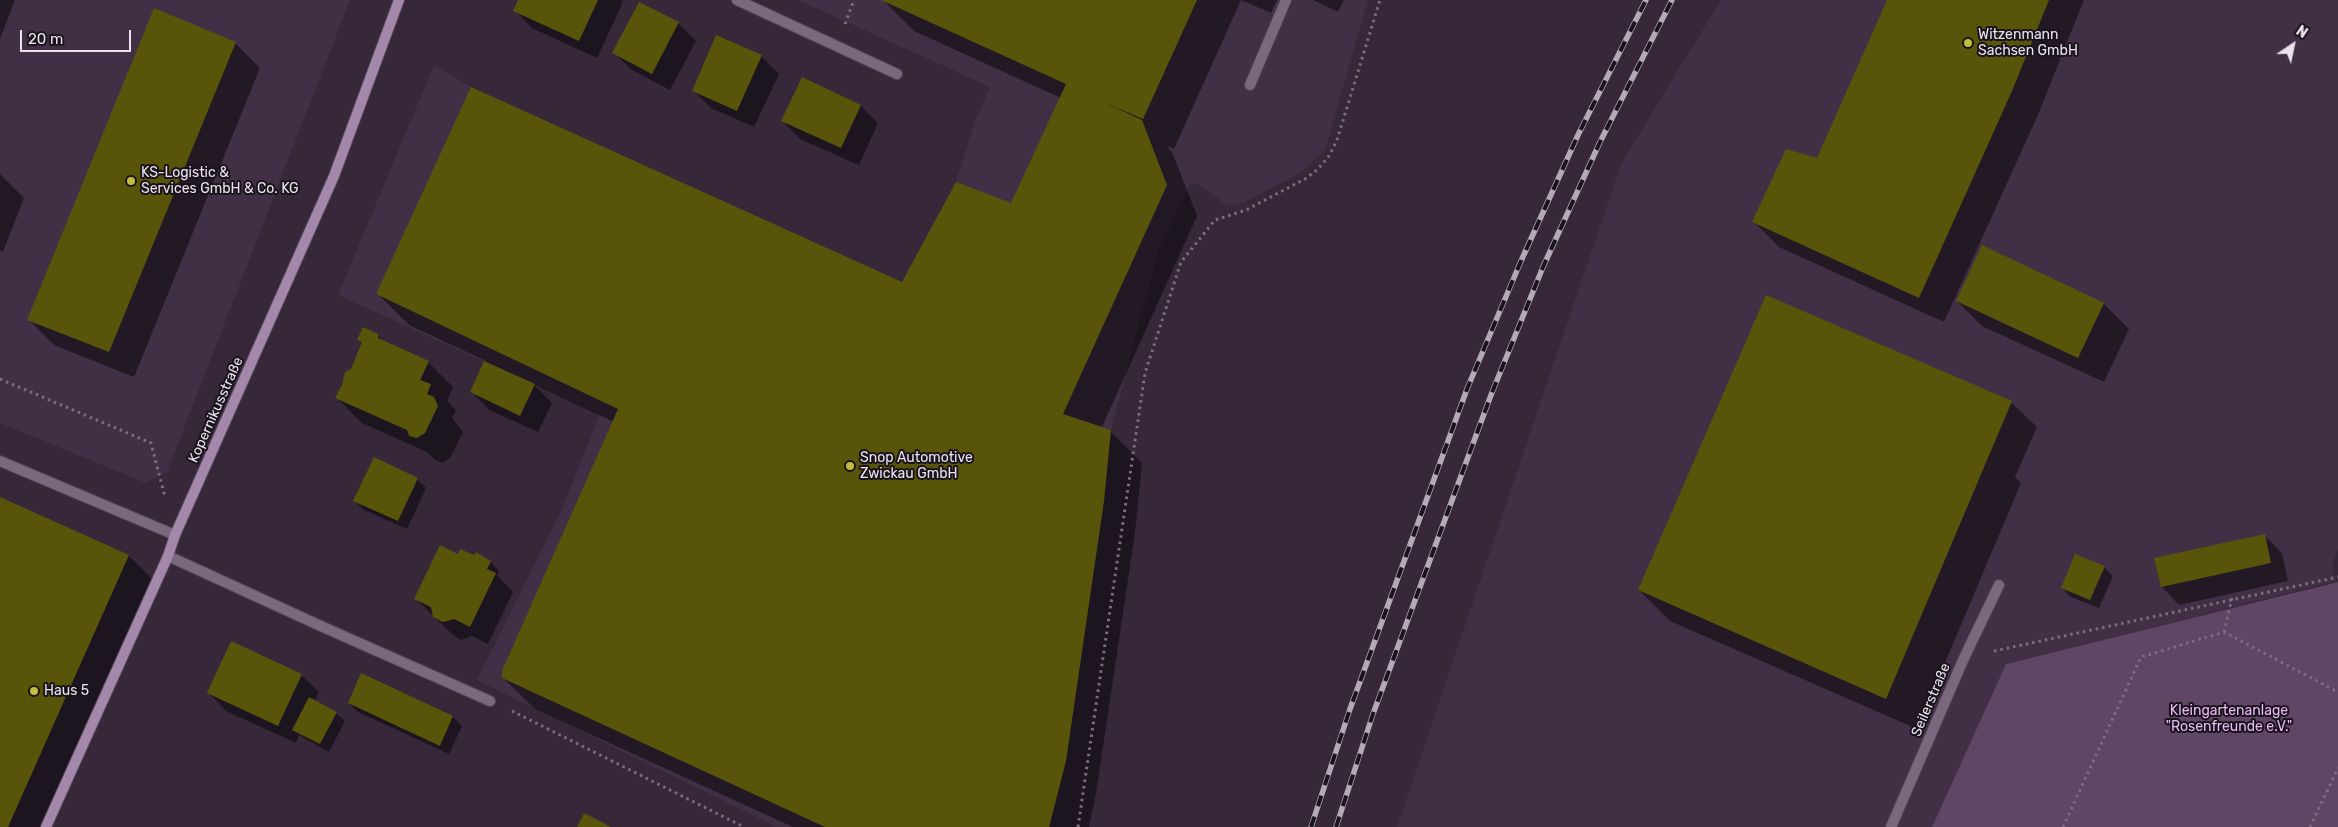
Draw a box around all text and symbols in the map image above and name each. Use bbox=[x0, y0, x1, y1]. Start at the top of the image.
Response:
scale bar bbox=[22, 20, 134, 52]
north arrow bbox=[2268, 20, 2318, 70]
text: N bbox=[2293, 22, 2311, 42]
place label: Witzenmann Sachsen GmbH bbox=[1978, 27, 2078, 59]
text: 20 m bbox=[28, 30, 63, 48]
marker: Witzenmann Sachsen GmbH bbox=[1962, 37, 1974, 49]
place label: KS-Logistic & Services GmbH & Co. KG bbox=[141, 165, 299, 198]
marker: KS-Logistic & Services GmbH & Co. KG bbox=[125, 175, 137, 187]
street label: Kopernikusstraße bbox=[185, 355, 247, 465]
place label: Snop Automotive Zwickau GmbH bbox=[860, 450, 973, 482]
marker: Snop Automotive Zwickau GmbH bbox=[844, 460, 856, 472]
street label: Seilerstraße bbox=[1908, 661, 1954, 739]
place label: Haus 5 bbox=[44, 683, 89, 699]
marker: Haus 5 bbox=[28, 685, 40, 697]
park label: Kleingartenanlage "Rosenfreunde e.V." bbox=[2166, 703, 2292, 736]

